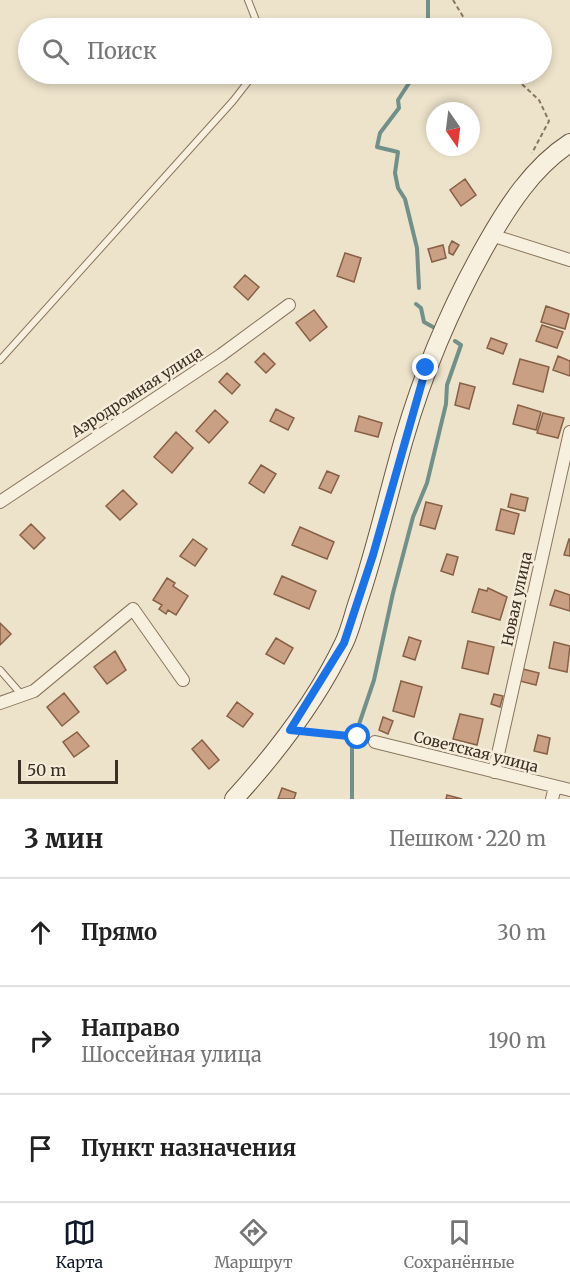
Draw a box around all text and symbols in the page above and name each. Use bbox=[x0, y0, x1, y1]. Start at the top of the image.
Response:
search box bbox=[18, 18, 552, 84]
icon: search bbox=[39, 35, 72, 68]
text: Поиск bbox=[87, 37, 157, 65]
north arrow bbox=[426, 102, 480, 156]
street label: Аэродромная улица bbox=[67, 342, 206, 442]
route end bbox=[412, 354, 438, 380]
street label: Новая улица bbox=[497, 550, 536, 648]
route start bbox=[344, 723, 370, 749]
street label: Советская улица bbox=[412, 727, 541, 776]
scale bar bbox=[18, 757, 118, 784]
text: 50 m bbox=[27, 760, 66, 780]
text: 3 мин bbox=[24, 822, 103, 855]
text: Пешком · 220 m bbox=[389, 826, 546, 851]
icon: ahead bbox=[24, 916, 57, 949]
text: Прямо bbox=[81, 918, 157, 946]
text: 30 m bbox=[497, 920, 546, 945]
text: Направо bbox=[81, 1014, 180, 1042]
icon: right bbox=[24, 1024, 57, 1057]
text: 190 m bbox=[488, 1028, 546, 1053]
text: Шоссейная улица bbox=[81, 1042, 262, 1067]
icon: arrive bbox=[24, 1132, 57, 1165]
text: Пункт назначения bbox=[81, 1134, 296, 1162]
tab: Карта bbox=[56, 1216, 103, 1272]
tab: Маршрут bbox=[214, 1216, 293, 1272]
tab: Сохранённые bbox=[404, 1216, 514, 1272]

